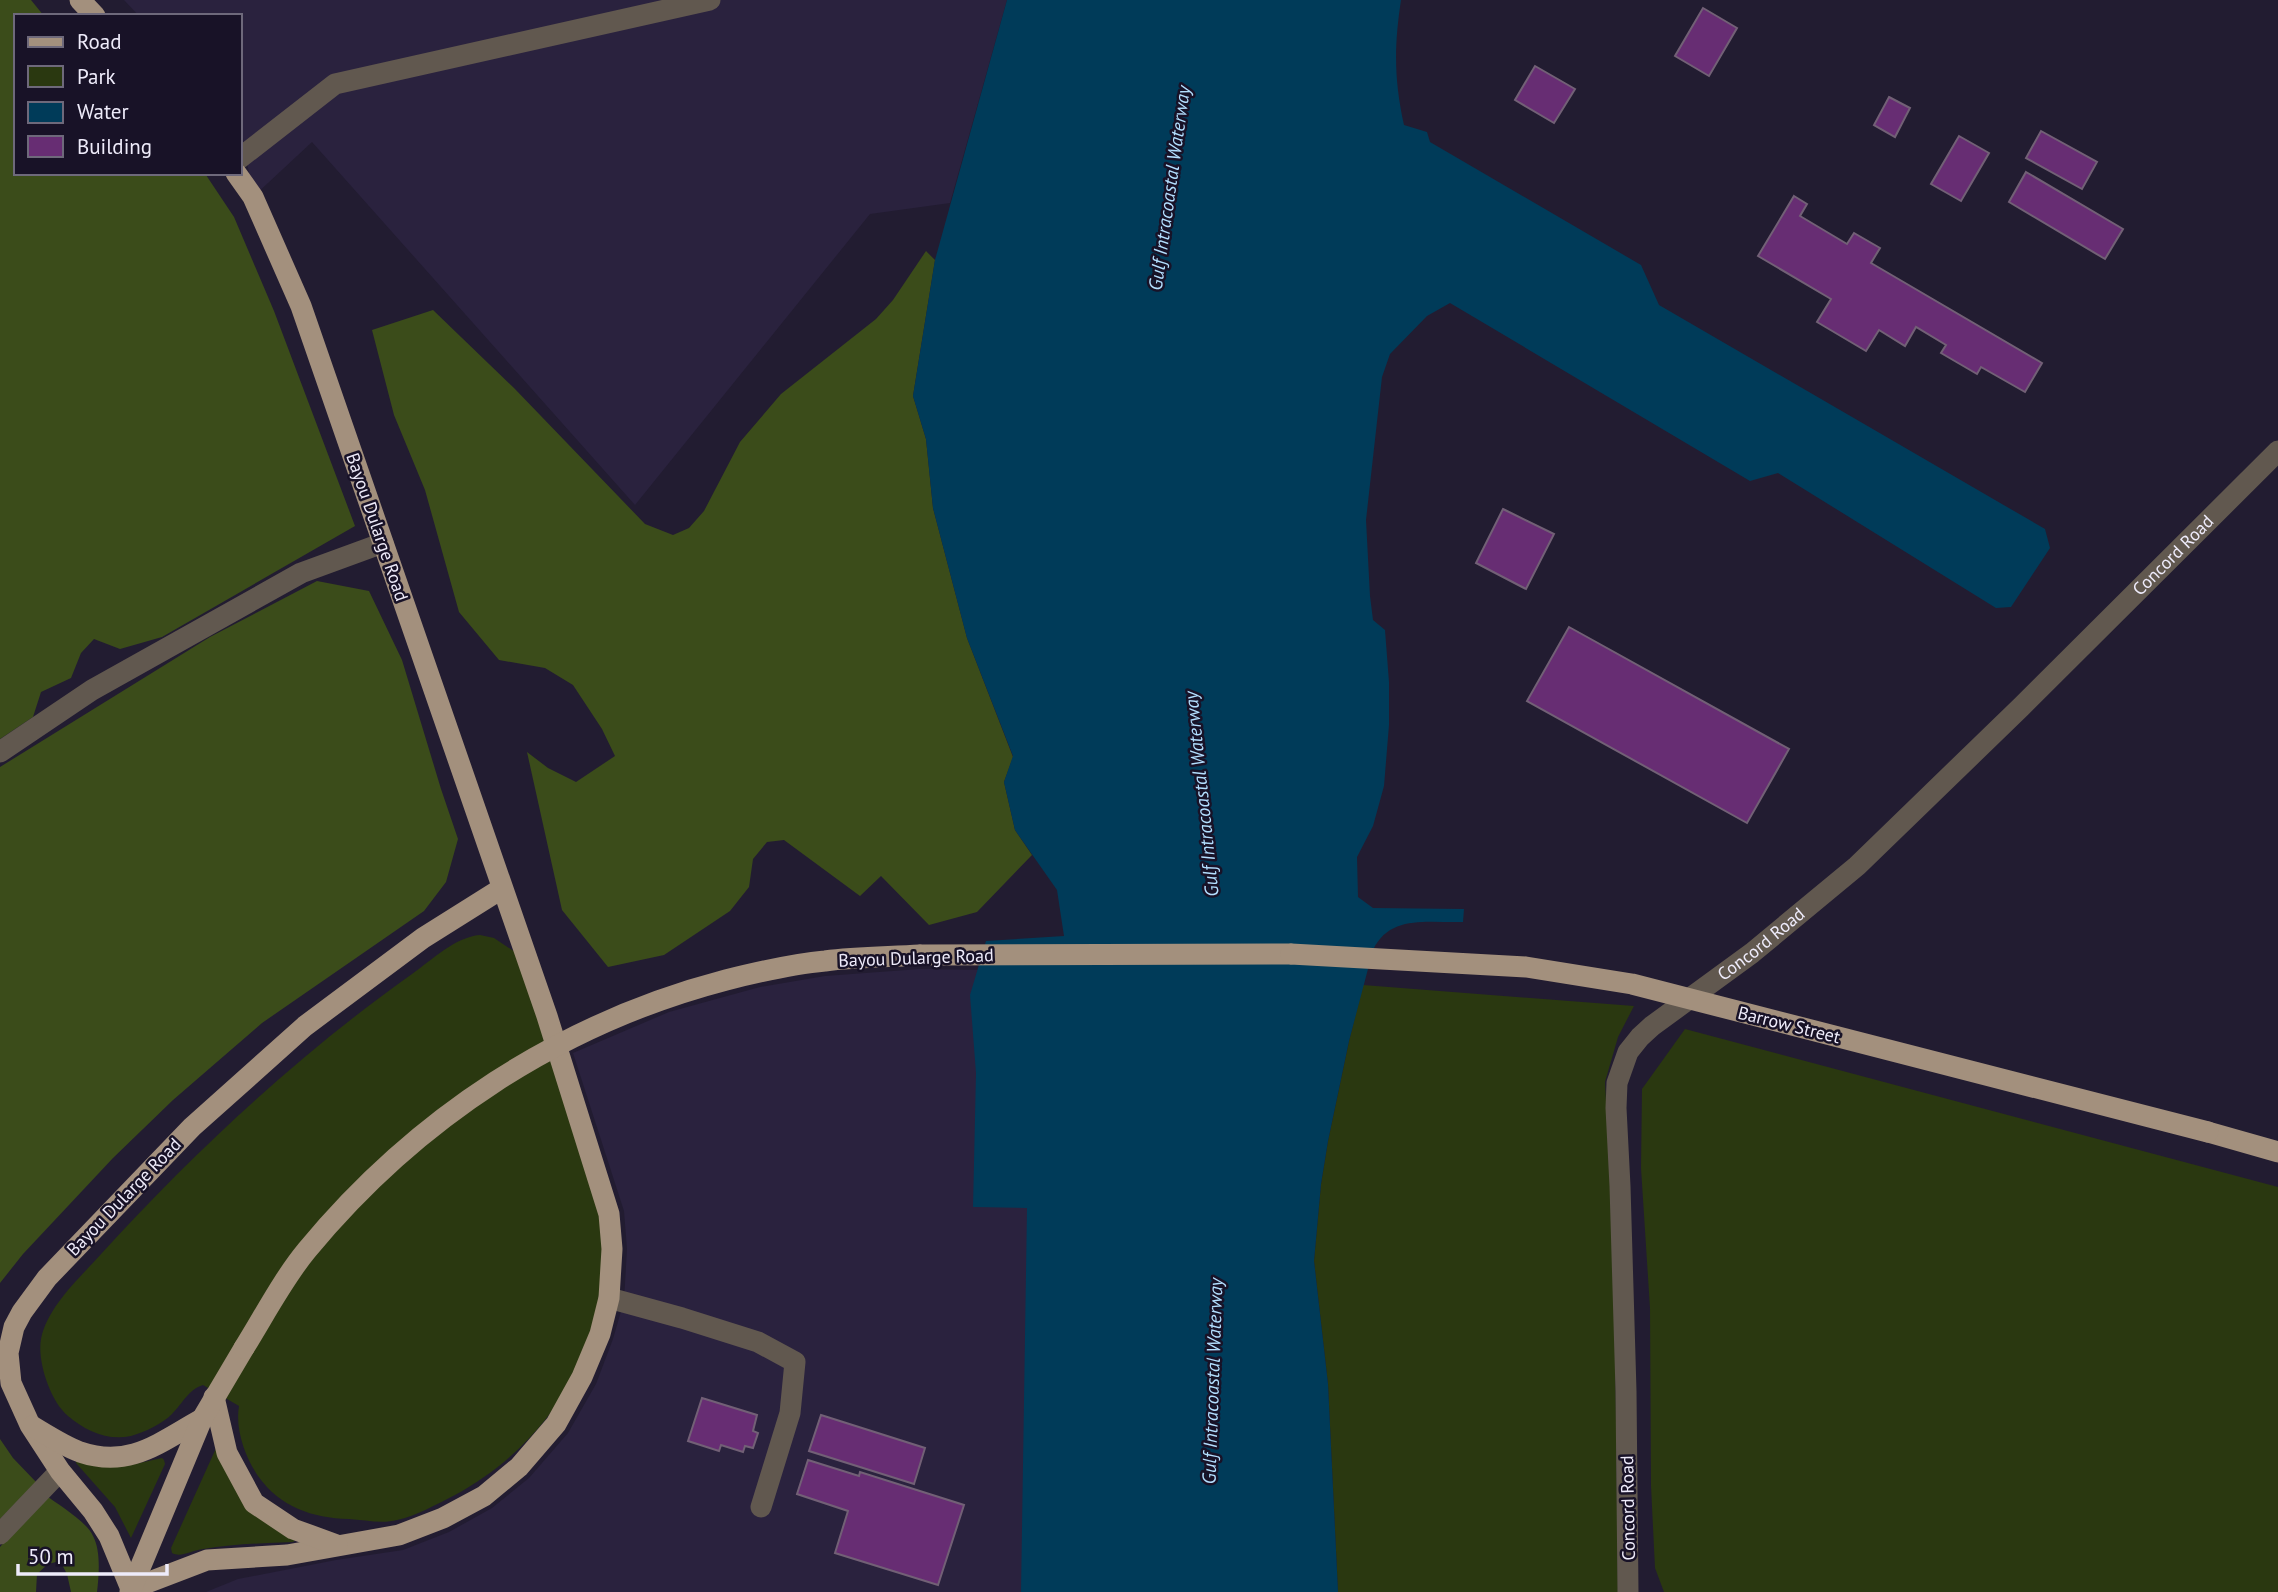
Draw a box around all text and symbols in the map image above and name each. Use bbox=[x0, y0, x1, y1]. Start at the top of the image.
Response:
legend bbox=[14, 14, 242, 175]
text: Road bbox=[77, 28, 121, 55]
text: Park bbox=[77, 63, 116, 90]
water label: Gulf Intracoastal Waterway bbox=[1143, 82, 1195, 292]
text: Water bbox=[77, 98, 129, 125]
text: Building bbox=[77, 133, 152, 160]
street label: Bayou Dularge Road bbox=[341, 450, 414, 604]
street label: Concord Road bbox=[2127, 510, 2218, 600]
water label: Gulf Intracoastal Waterway bbox=[1178, 688, 1224, 898]
street label: Concord Road bbox=[1713, 902, 1809, 986]
street label: Bayou Dularge Road bbox=[838, 943, 994, 972]
street label: Barrow Street bbox=[1736, 1001, 1843, 1048]
street label: Bayou Dularge Road bbox=[61, 1133, 186, 1260]
water label: Gulf Intracoastal Waterway bbox=[1196, 1276, 1228, 1485]
street label: Concord Road bbox=[1615, 1455, 1640, 1561]
scale bar bbox=[18, 1532, 166, 1576]
text: 50 m bbox=[28, 1543, 74, 1570]

